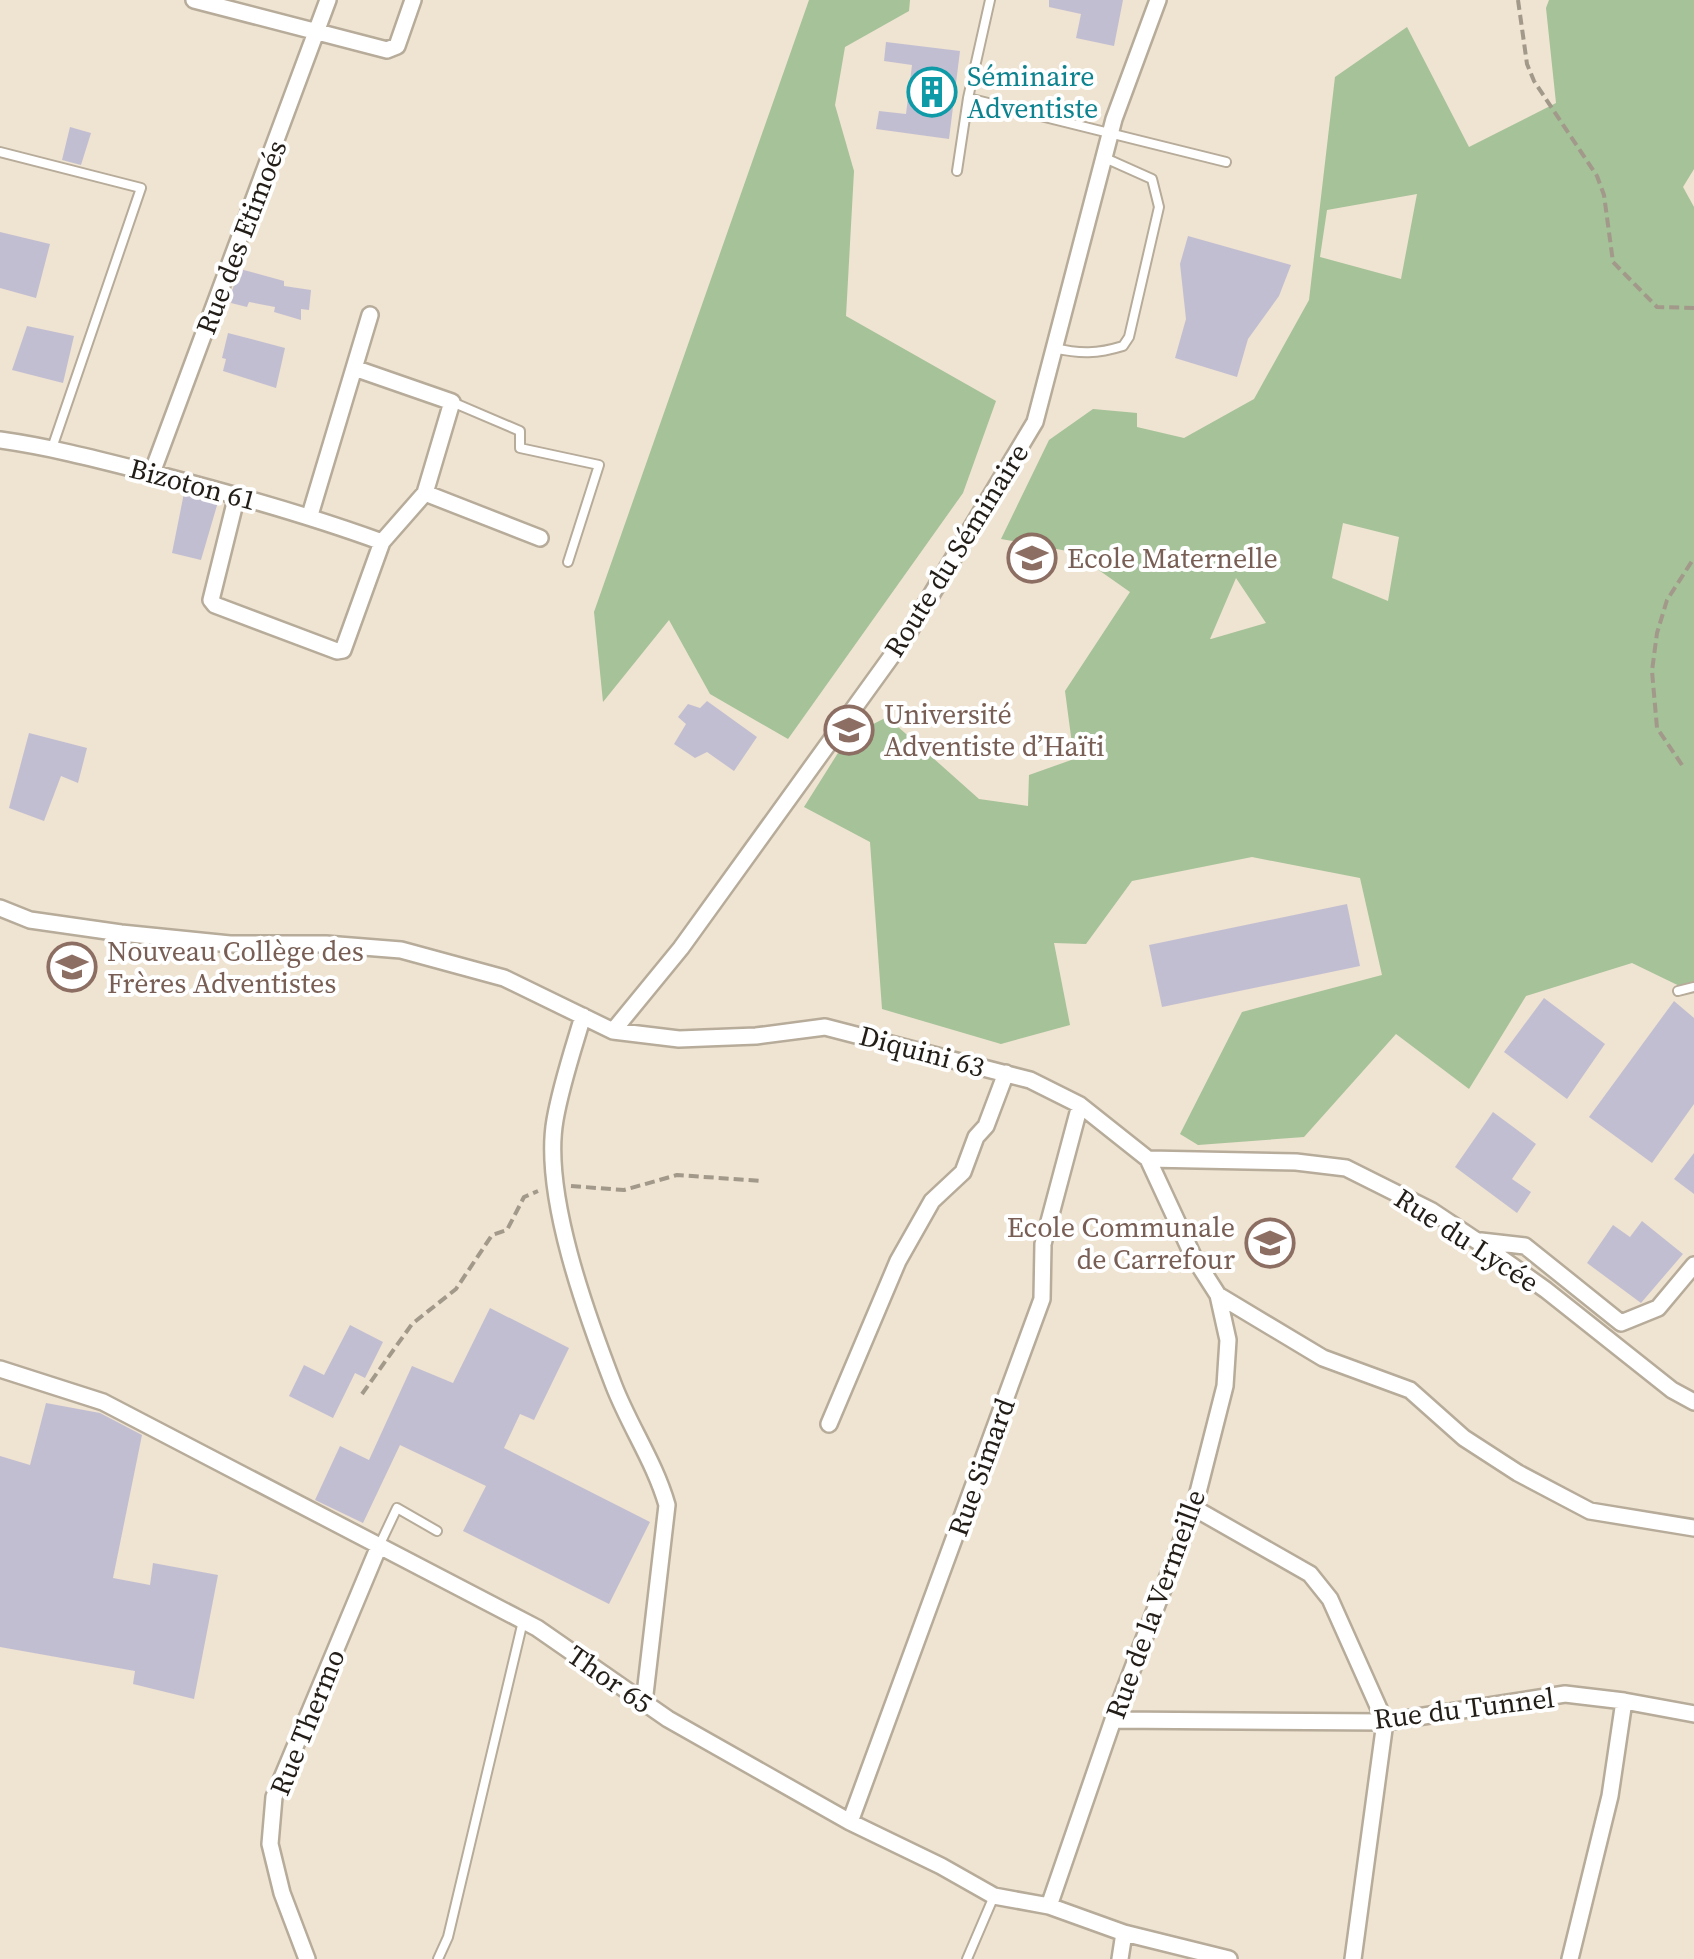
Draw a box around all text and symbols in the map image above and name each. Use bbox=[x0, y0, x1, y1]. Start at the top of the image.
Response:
place label: Séminaire Adventiste bbox=[967, 57, 1098, 127]
building icon: Séminaire Adventiste bbox=[906, 66, 958, 118]
street label: Rue des Etimoés bbox=[187, 135, 295, 339]
street label: Route du Séminaire bbox=[875, 436, 1037, 664]
street label: Bizoton 61 bbox=[125, 449, 261, 519]
school or university icon: Ecole Maternelle bbox=[1006, 532, 1058, 584]
place label: Ecole Maternelle bbox=[1067, 539, 1278, 577]
place label: Université Adventiste d’Haïti bbox=[884, 695, 1105, 765]
school or university icon: Université Adventiste d’Haïti bbox=[823, 704, 875, 756]
place label: Nouveau Collège des Frères Adventistes bbox=[107, 932, 364, 1002]
school or university icon: Nouveau Collège des Frères Adventistes bbox=[46, 941, 98, 993]
street label: Diquini 63 bbox=[855, 1016, 989, 1086]
street label: Rue du Lycée bbox=[1387, 1179, 1547, 1301]
place label: Ecole Communale de Carrefour bbox=[1007, 1208, 1235, 1278]
school or university icon: Ecole Communale de Carrefour bbox=[1244, 1217, 1296, 1269]
street label: Rue Simard bbox=[938, 1393, 1024, 1541]
street label: Rue de la Vermeille bbox=[1096, 1484, 1214, 1724]
street label: Thor 65 bbox=[560, 1636, 660, 1722]
street label: Rue Thermo bbox=[260, 1643, 354, 1801]
street label: Rue du Tunnel bbox=[1372, 1678, 1556, 1738]

